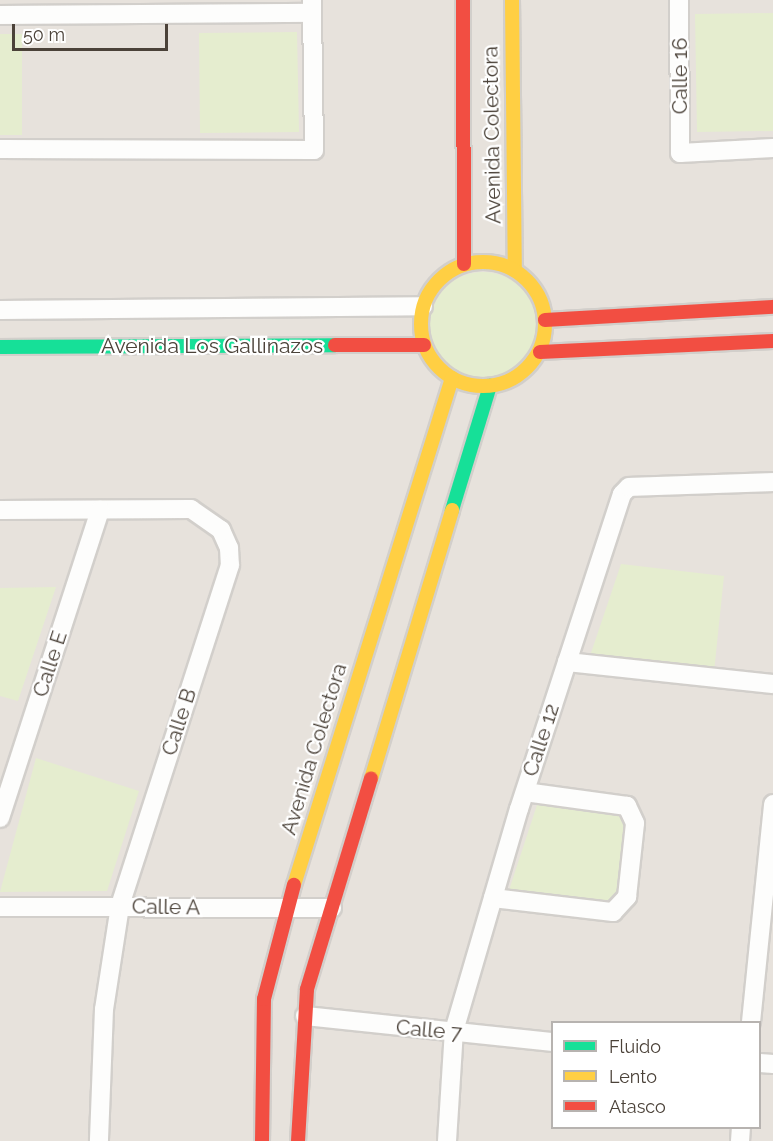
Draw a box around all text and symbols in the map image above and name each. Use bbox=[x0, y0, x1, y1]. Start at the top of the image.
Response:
scale bar bbox=[15, 12, 171, 50]
text: 50 m bbox=[23, 24, 65, 45]
street label: Calle 16 bbox=[667, 38, 693, 114]
street label: Avenida Colectora bbox=[478, 46, 506, 224]
street label: Avenida Los Gallinazos bbox=[101, 333, 323, 359]
street label: Calle E bbox=[28, 628, 72, 700]
street label: Avenida Colectora bbox=[276, 660, 352, 838]
street label: Calle B bbox=[156, 685, 202, 759]
street label: Calle 12 bbox=[517, 700, 565, 780]
street label: Calle A bbox=[131, 894, 201, 920]
street label: Calle 7 bbox=[395, 1015, 463, 1045]
legend bbox=[551, 1021, 761, 1129]
text: Fluido bbox=[609, 1036, 661, 1057]
text: Lento bbox=[609, 1066, 657, 1087]
text: Atasco bbox=[609, 1096, 666, 1117]

